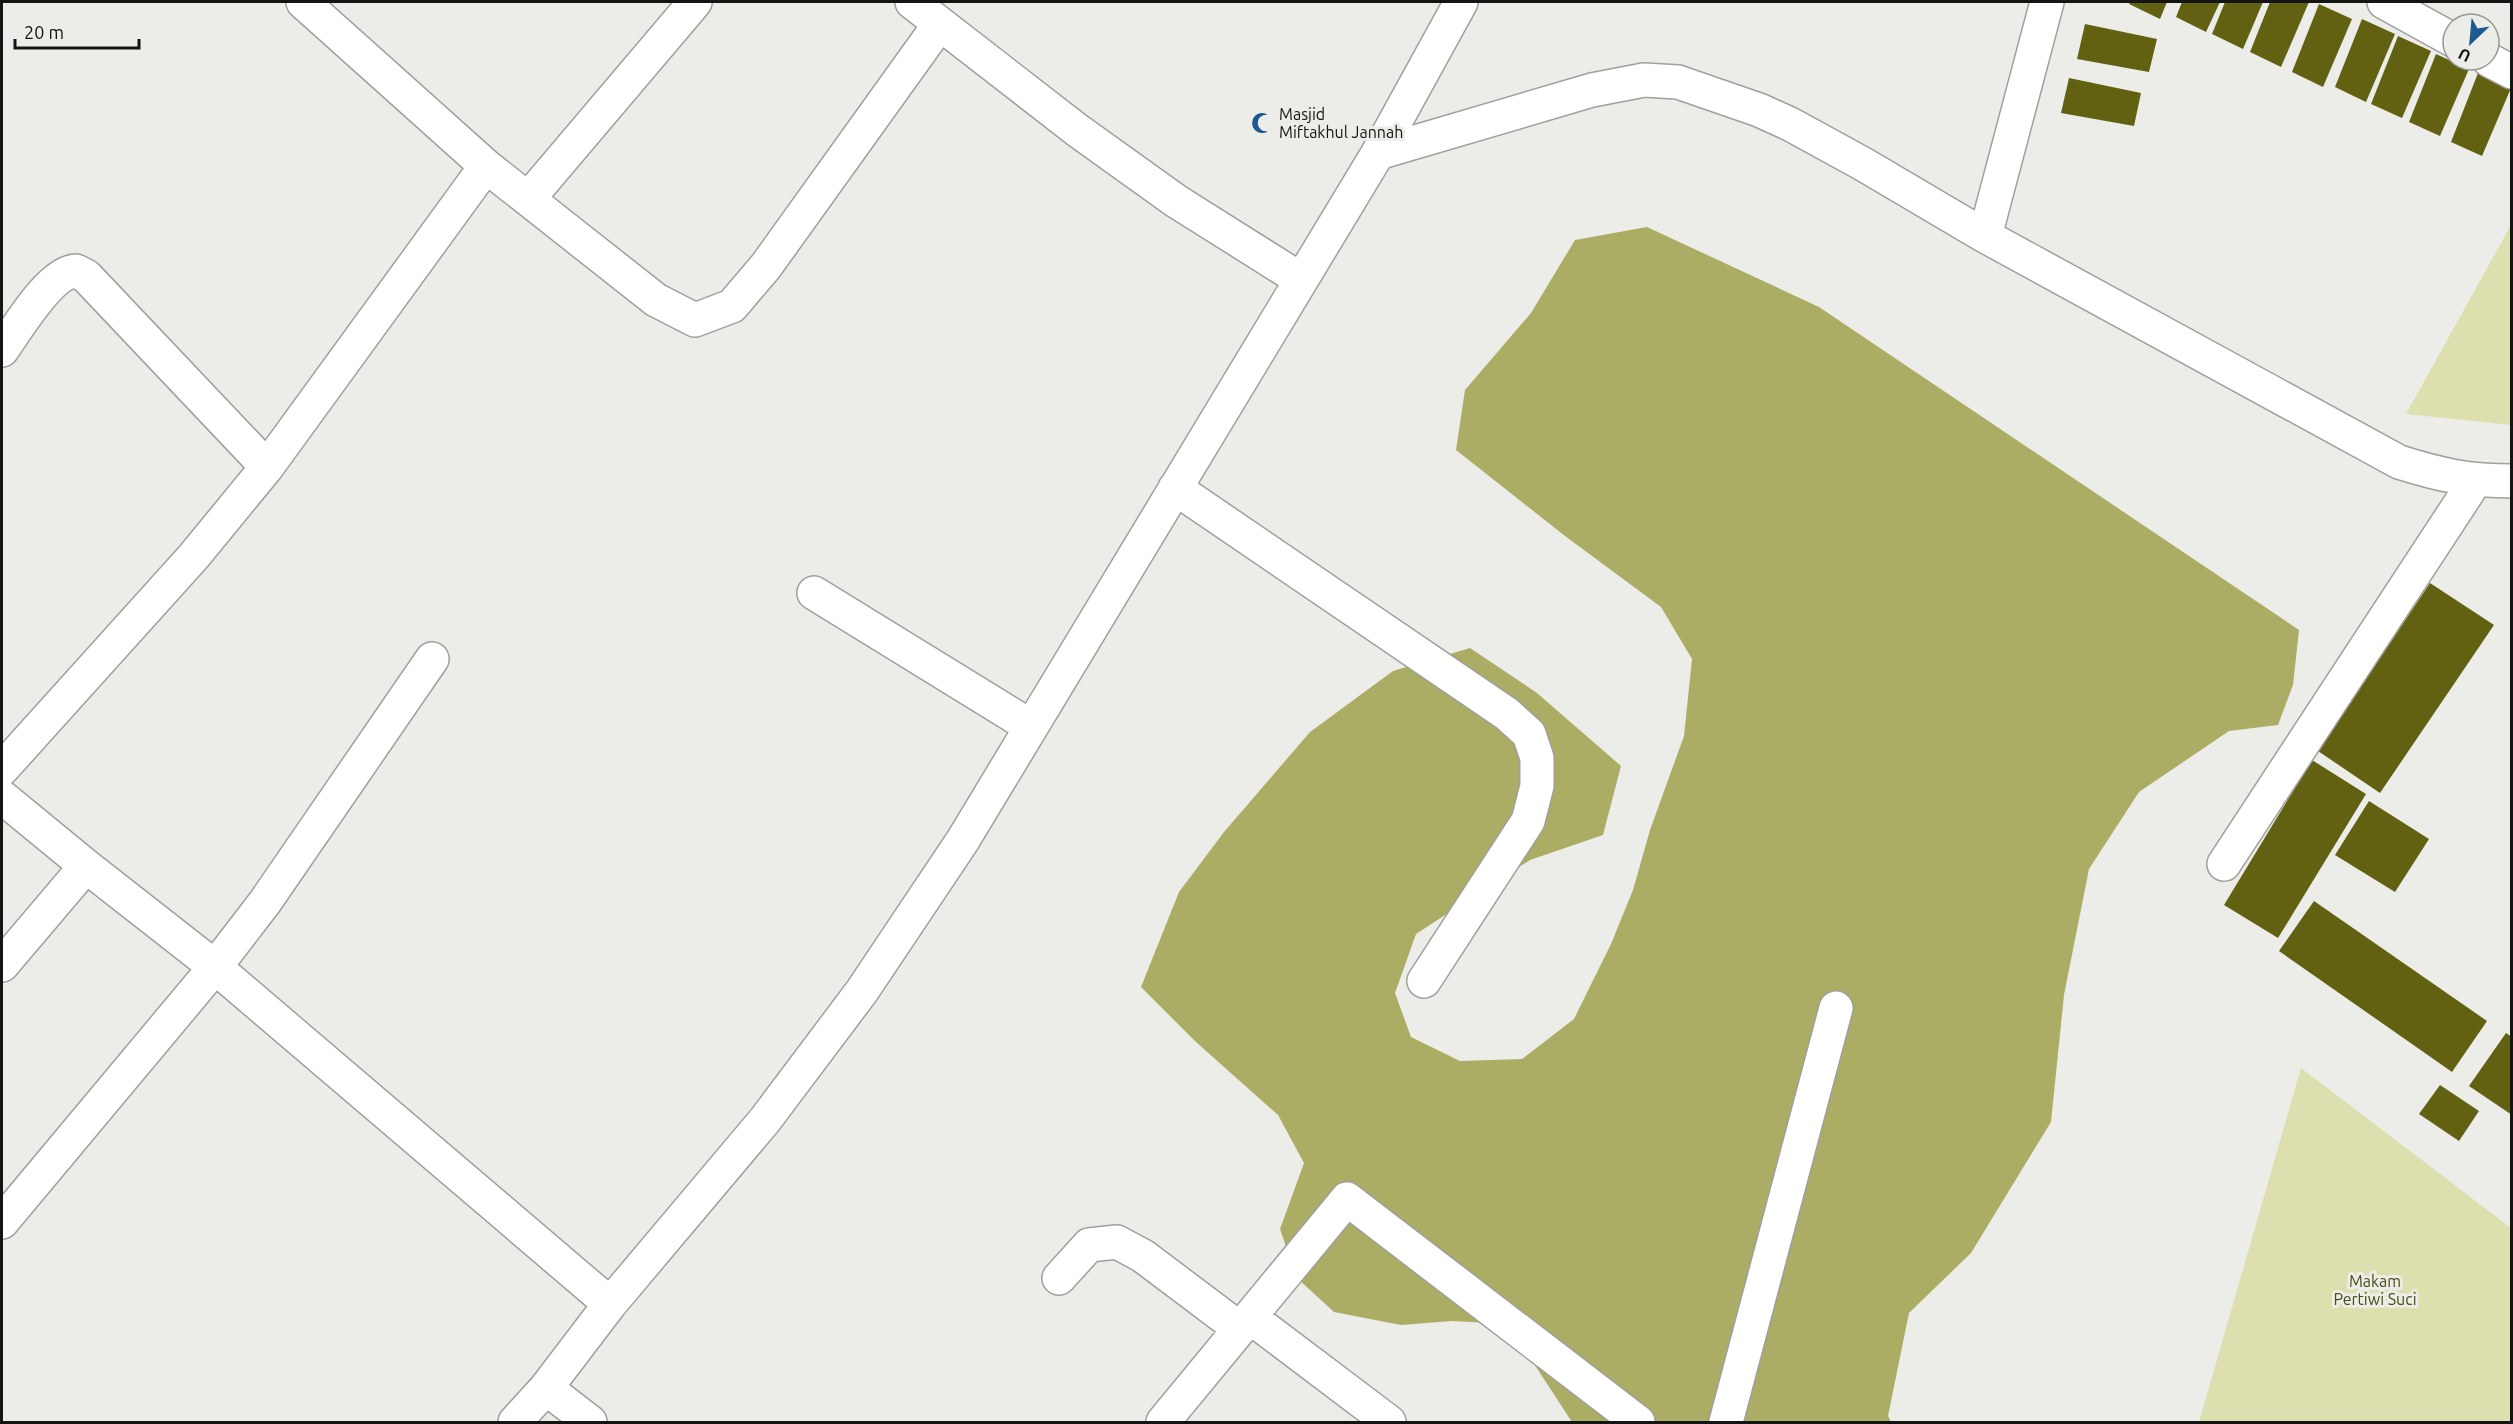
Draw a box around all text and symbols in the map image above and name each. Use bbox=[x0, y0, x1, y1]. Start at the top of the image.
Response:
scale bar bbox=[15, 12, 140, 50]
north arrow bbox=[2441, 12, 2501, 72]
text: 20 m bbox=[24, 22, 64, 42]
text: U bbox=[2455, 45, 2473, 66]
place label: Masjid Miftakhul Jannah bbox=[1279, 105, 1403, 141]
mosque icon: Masjid Miftakhul Jannah bbox=[1250, 111, 1274, 135]
park label: Makam Pertiwi Suci bbox=[2333, 1272, 2417, 1308]

